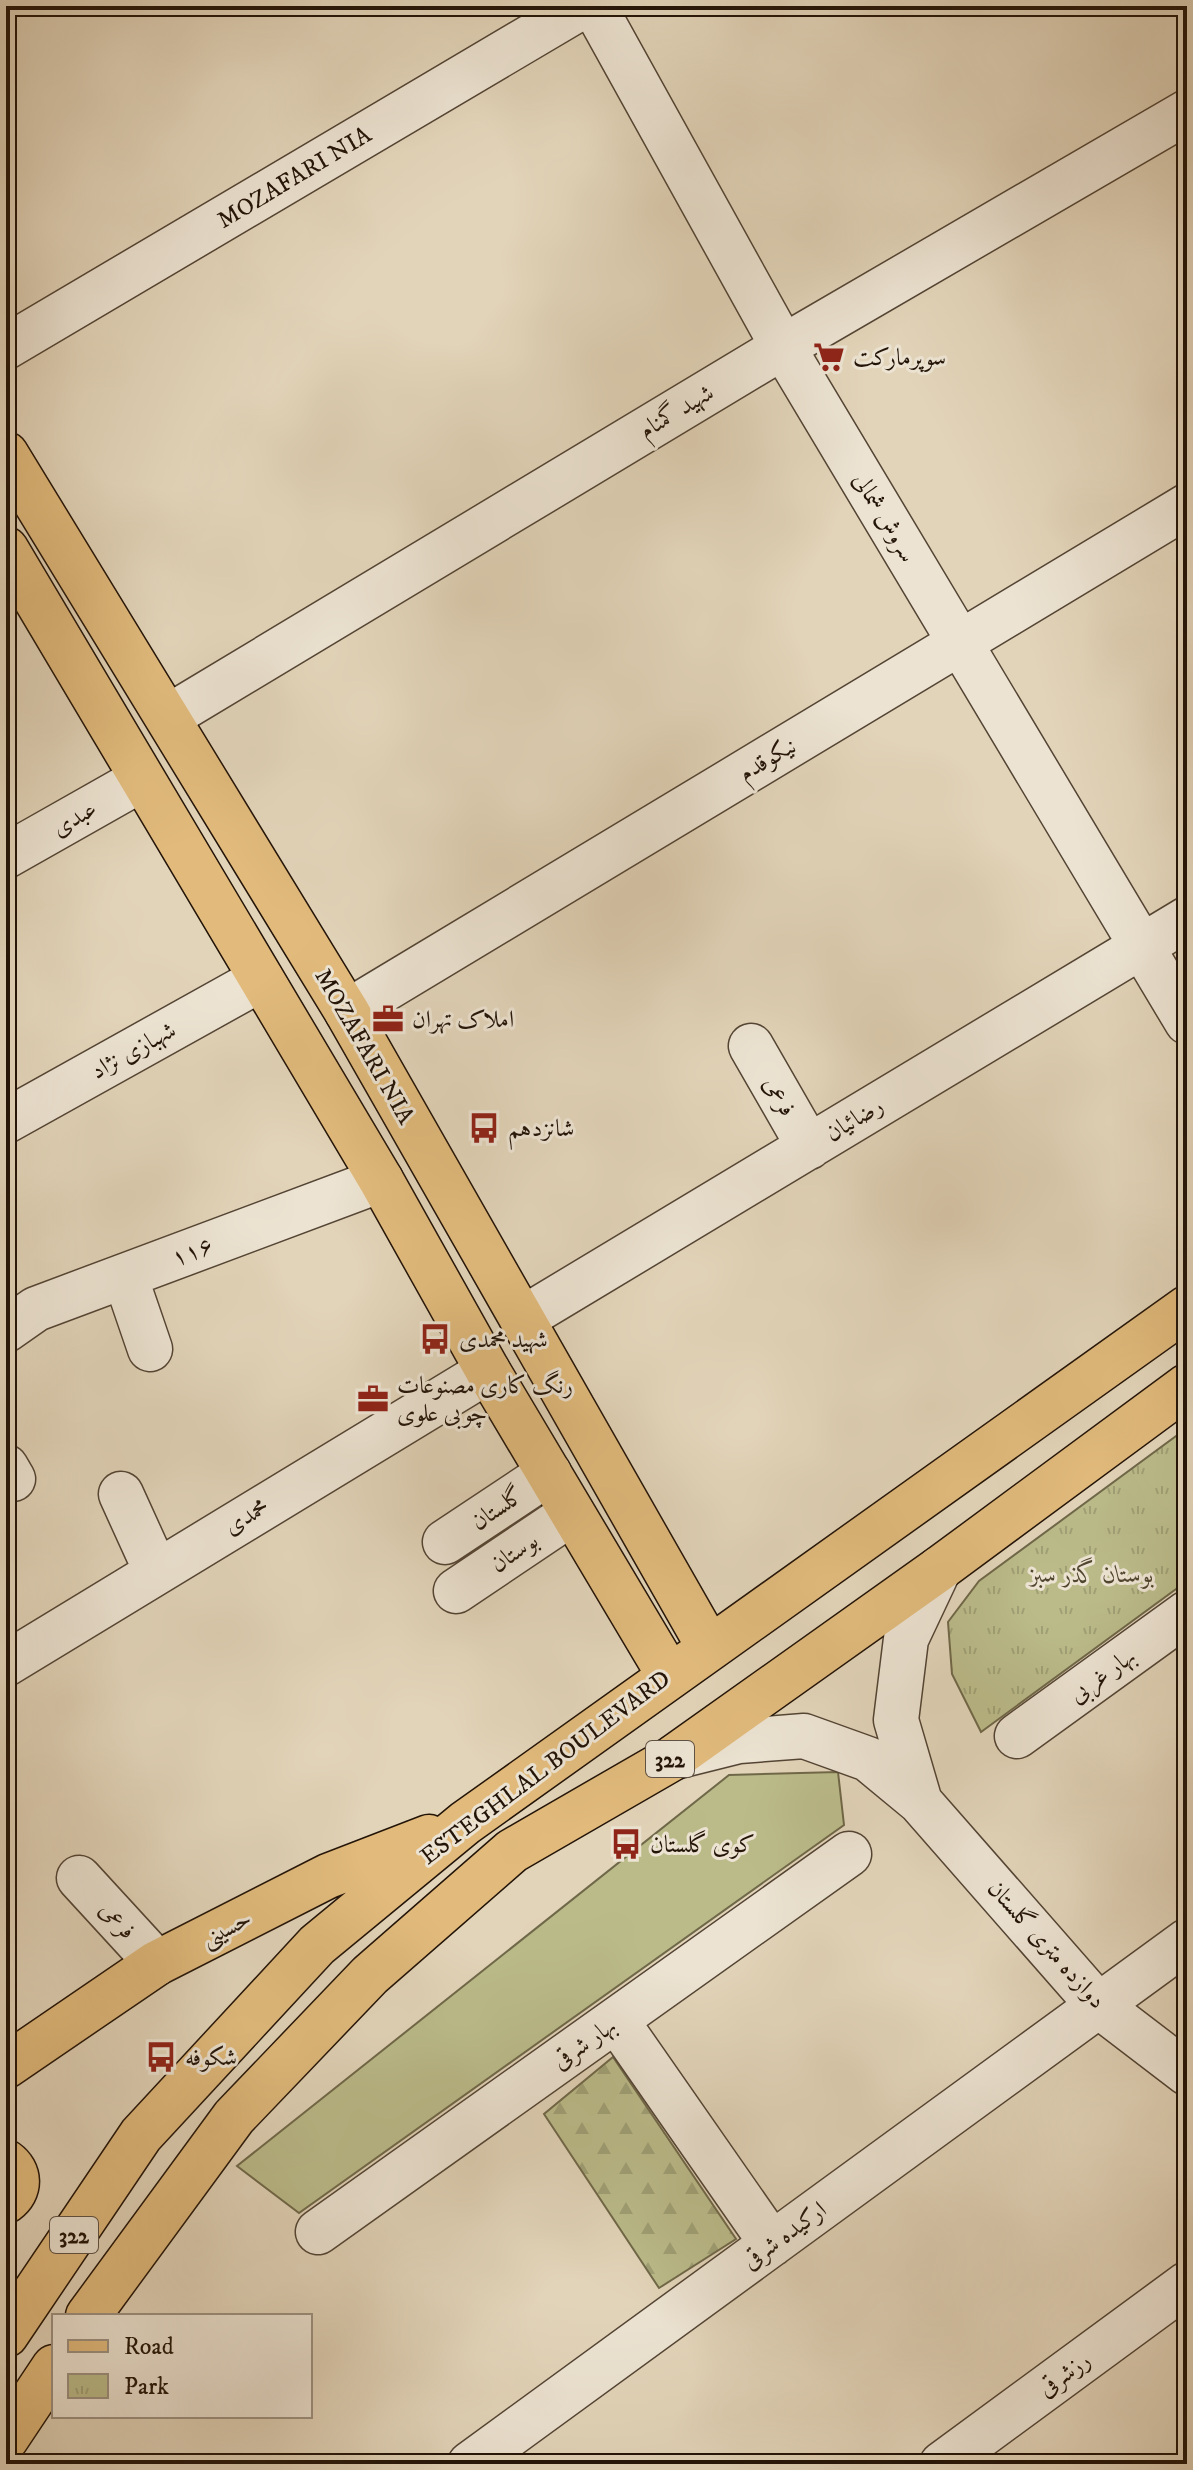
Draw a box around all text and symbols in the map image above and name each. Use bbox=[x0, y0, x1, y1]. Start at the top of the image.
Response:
street label: MOZAFARI NIA bbox=[212, 120, 378, 236]
supermarket icon: سوپرمارکت bbox=[812, 340, 846, 374]
place label: سوپرمارکت bbox=[853, 343, 946, 373]
street label: شهید گمنام bbox=[633, 376, 722, 450]
street label: سروش شمالی bbox=[846, 467, 923, 568]
street label: نیکوقدم bbox=[733, 731, 804, 793]
street label: عبدی bbox=[47, 794, 102, 844]
street label: MOZAFARI NIA bbox=[307, 963, 421, 1130]
office icon: املاک تهران bbox=[371, 1002, 405, 1036]
place label: املاک تهران bbox=[412, 1005, 514, 1035]
street label: شهبازی نژاد bbox=[86, 1015, 181, 1086]
street label: فرعی bbox=[756, 1071, 802, 1122]
street label: رضائیان bbox=[820, 1091, 889, 1149]
bus stop icon: شانزدهم bbox=[467, 1111, 501, 1145]
place label: شانزدهم bbox=[508, 1114, 574, 1150]
street label: ۱۱۶ bbox=[167, 1230, 217, 1273]
bus stop icon: شهید محمدی bbox=[418, 1322, 452, 1356]
place label: شهید محمدی bbox=[459, 1325, 548, 1355]
place label: رنگ کاری مصنوعات چوبی علوی bbox=[397, 1370, 573, 1430]
office icon: رنگ کاری مصنوعات چوبی علوی bbox=[356, 1382, 390, 1416]
street label: گلستان bbox=[465, 1480, 530, 1537]
street label: محمدی bbox=[219, 1492, 274, 1542]
street label: بوستان bbox=[485, 1526, 544, 1580]
park label: بوستان گذر سبز bbox=[1028, 1557, 1155, 1590]
street label: بهار غربی bbox=[1063, 1641, 1143, 1711]
street label: ESTEGHLAL BOULEVARD bbox=[415, 1664, 677, 1872]
road number: 322 bbox=[646, 1741, 694, 1777]
bus stop icon: کوی گلستان bbox=[609, 1827, 643, 1861]
place label: کوی گلستان bbox=[650, 1829, 755, 1860]
street label: دوازده متری گلستان bbox=[980, 1873, 1113, 2015]
street label: فرعی bbox=[92, 1895, 142, 1946]
street label: حسینی bbox=[196, 1904, 257, 1955]
street label: بهار شرقی bbox=[547, 2011, 623, 2077]
bus stop icon: شکوفه bbox=[144, 2040, 178, 2074]
place label: شکوفه bbox=[185, 2043, 237, 2073]
street label: ارکیده شرقی bbox=[737, 2195, 833, 2276]
road number: 322 bbox=[50, 2217, 98, 2253]
legend bbox=[52, 2314, 312, 2418]
text: Road bbox=[124, 2332, 174, 2362]
street label: رزشرقی bbox=[1032, 2346, 1097, 2404]
text: Park bbox=[124, 2372, 169, 2402]

